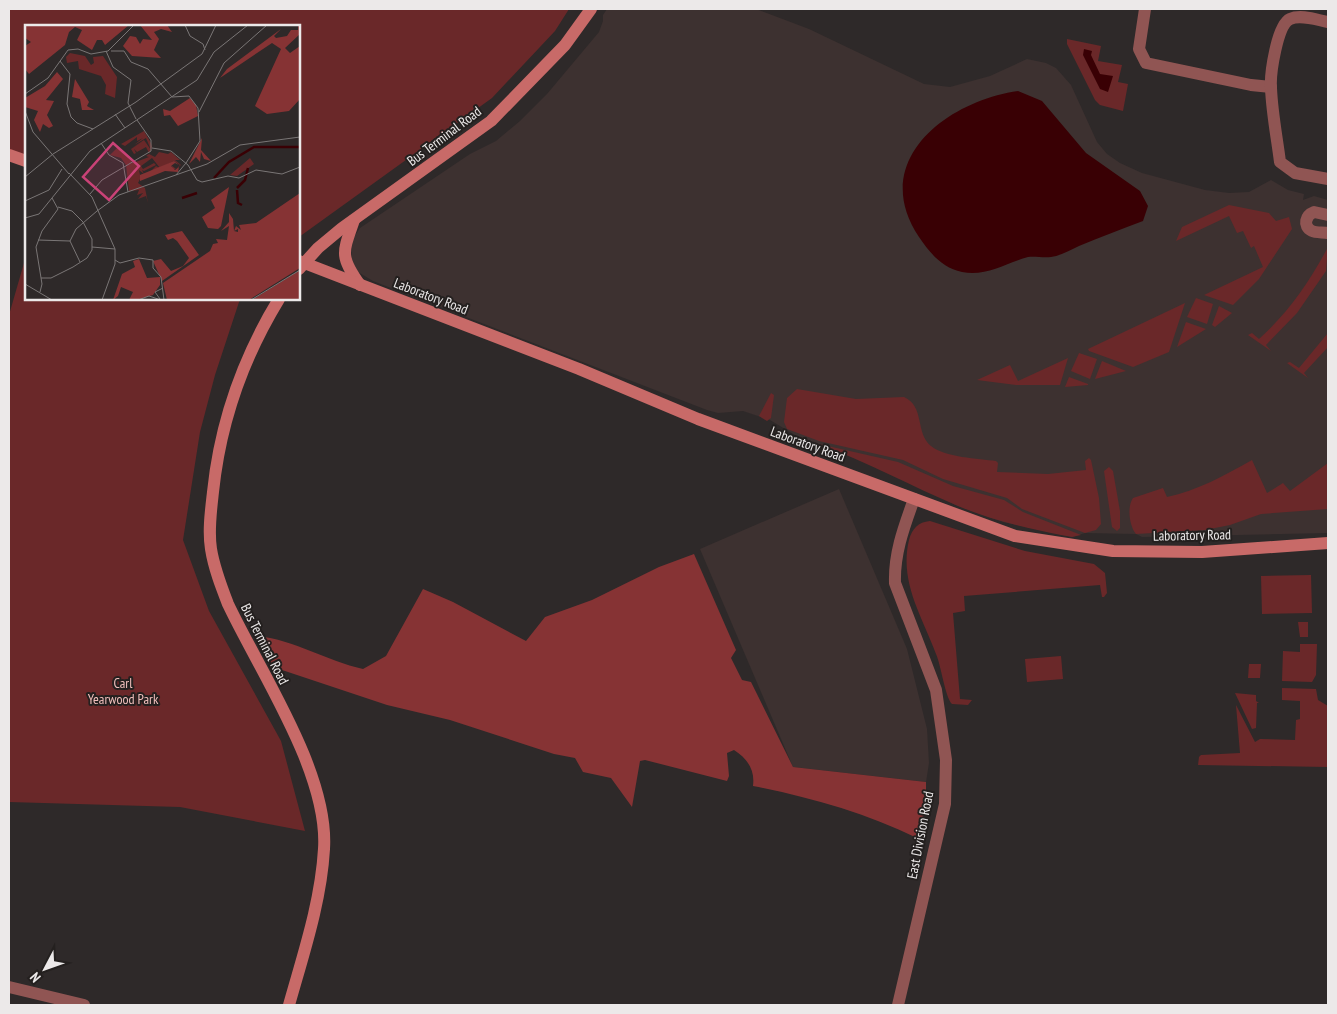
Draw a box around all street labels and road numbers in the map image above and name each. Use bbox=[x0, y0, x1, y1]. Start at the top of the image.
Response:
street label: Bus Terminal Road bbox=[403, 102, 485, 170]
street label: Laboratory Road bbox=[391, 274, 471, 318]
street label: Laboratory Road bbox=[768, 422, 848, 466]
street label: Laboratory Road bbox=[1153, 525, 1231, 545]
street label: Bus Terminal Road bbox=[237, 601, 293, 687]
street label: East Division Road bbox=[903, 790, 937, 880]

